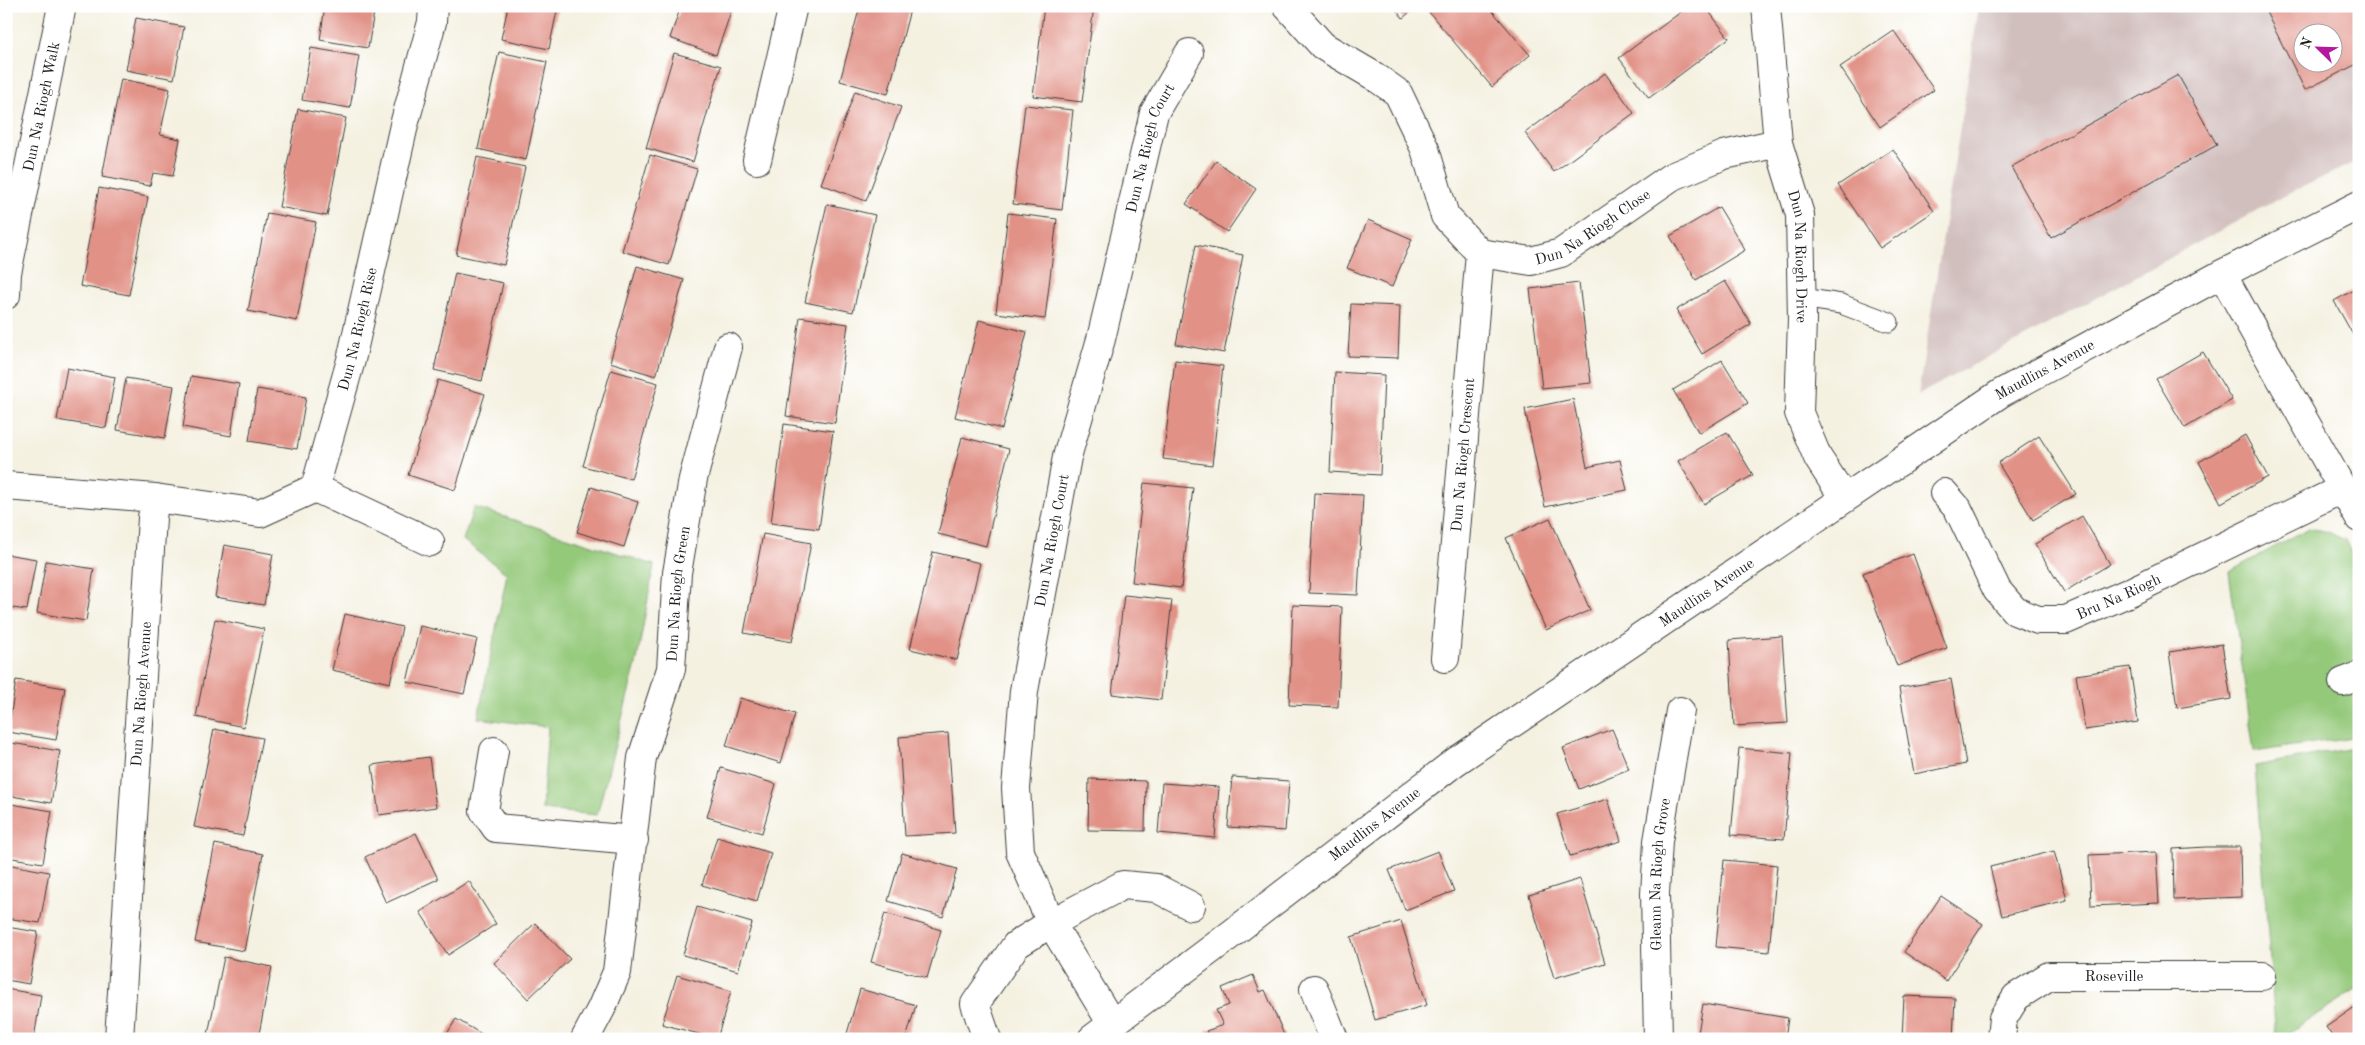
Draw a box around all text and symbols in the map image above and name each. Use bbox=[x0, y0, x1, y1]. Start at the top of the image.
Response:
north arrow bbox=[2292, 22, 2342, 72]
text: N bbox=[2298, 35, 2316, 51]
street label: Dun Na Riogh Walk bbox=[22, 40, 63, 173]
street label: Dun Na Riogh Court bbox=[1125, 82, 1178, 215]
street label: Dun Na Riogh Close bbox=[1534, 188, 1654, 269]
street label: Dun Na Riogh Drive bbox=[1784, 189, 1808, 323]
street label: Dun Na Riogh Rise bbox=[337, 266, 381, 393]
street label: Maudlins Avenue bbox=[1993, 338, 2097, 404]
street label: Dun Na Riogh Crescent bbox=[1450, 377, 1478, 532]
street label: Dun Na Riogh Court bbox=[1034, 473, 1073, 608]
street label: Dun Na Riogh Green bbox=[665, 525, 694, 662]
street label: Maudlins Avenue bbox=[1657, 556, 1757, 631]
street label: Bru Na Riogh bbox=[2075, 572, 2163, 623]
street label: Dun Na Riogh Avenue bbox=[130, 621, 155, 767]
street label: Maudlins Avenue bbox=[1327, 785, 1424, 865]
street label: Gleann Na Riogh Grove bbox=[1649, 797, 1674, 951]
street label: Roseville bbox=[2085, 970, 2144, 985]

